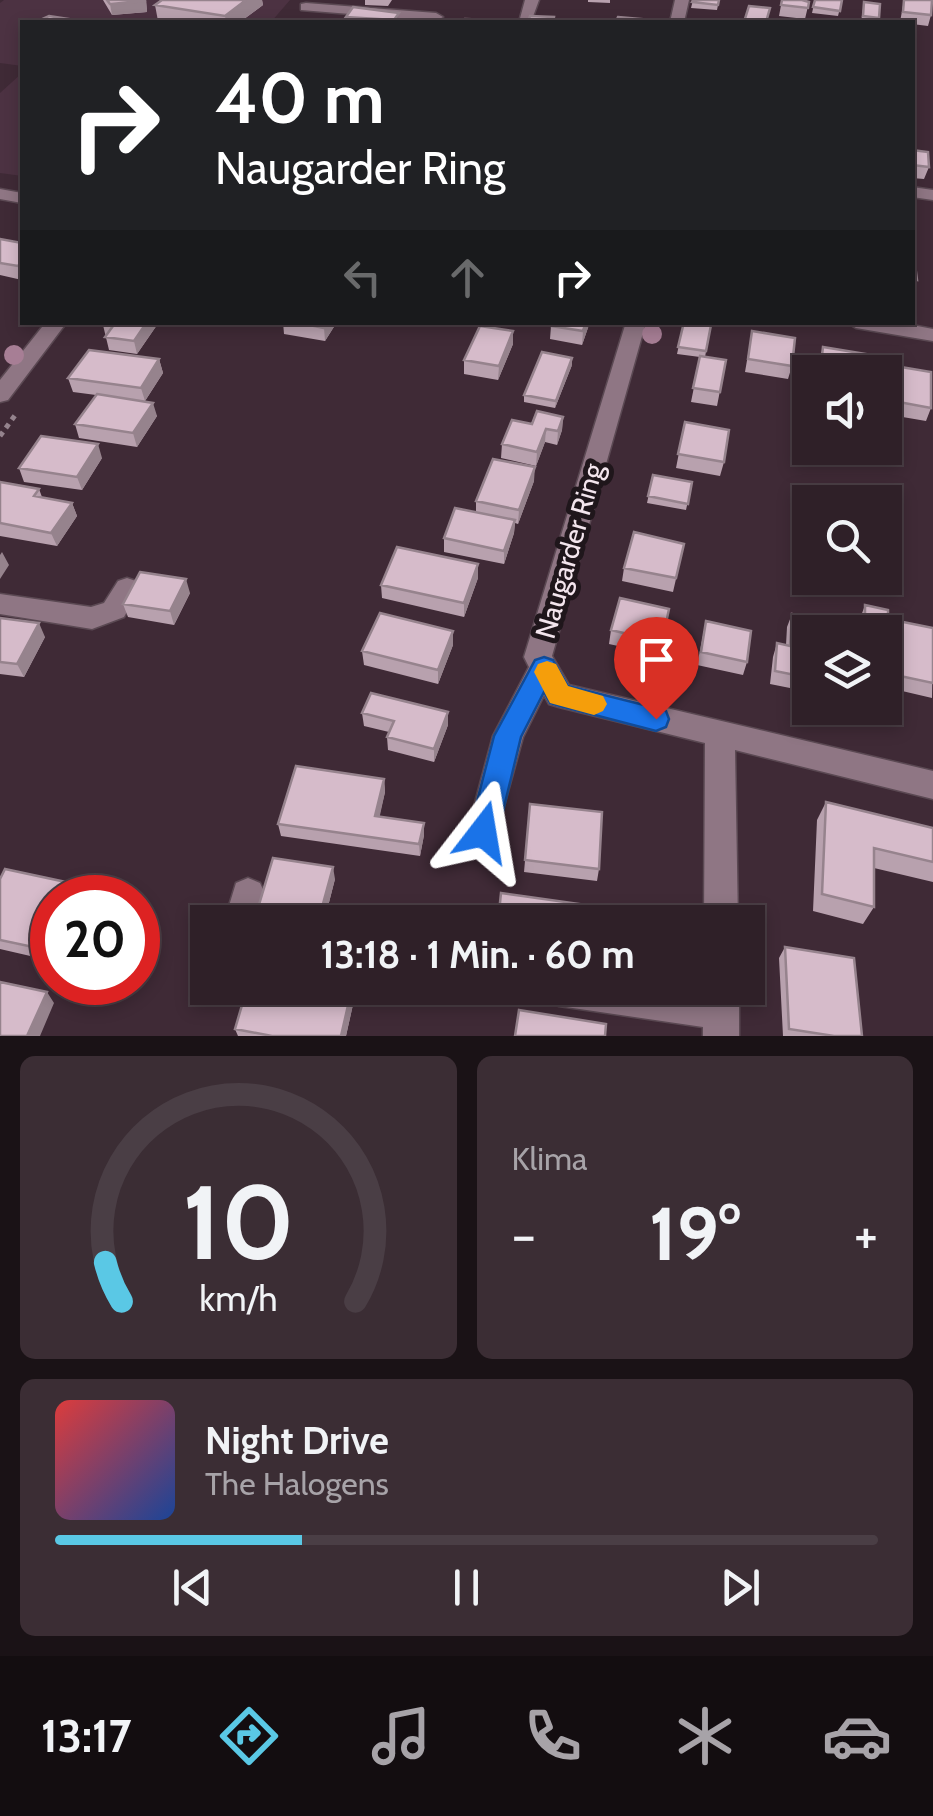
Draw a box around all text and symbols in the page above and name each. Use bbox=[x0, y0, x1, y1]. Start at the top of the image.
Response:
text: 40 m bbox=[215, 55, 384, 141]
icon: right bbox=[50, 60, 180, 190]
text: Naugarder Ring bbox=[215, 141, 505, 195]
icon: left bbox=[335, 250, 390, 305]
icon: ahead bbox=[440, 250, 495, 305]
icon: right bbox=[545, 250, 600, 305]
map controls bbox=[792, 355, 902, 725]
button: sound bbox=[792, 355, 902, 465]
street label: Naugarder Ring bbox=[528, 458, 611, 643]
button: search bbox=[792, 485, 902, 595]
button: layers bbox=[792, 615, 902, 725]
pin bbox=[614, 617, 699, 720]
icon: arrive bbox=[629, 632, 684, 687]
position arrow bbox=[431, 780, 535, 884]
speed limit sign: 20 bbox=[30, 875, 160, 1005]
text: 13:18 · 1 Min. · 60 m bbox=[321, 931, 634, 978]
text: Klima bbox=[512, 1139, 587, 1178]
text: 10 bbox=[182, 1159, 294, 1285]
text: 19° bbox=[649, 1188, 741, 1279]
text: − bbox=[512, 1201, 536, 1268]
text: + bbox=[854, 1201, 878, 1268]
text: km/h bbox=[199, 1277, 277, 1320]
text: Night Drive bbox=[205, 1417, 389, 1464]
text: The Halogens bbox=[205, 1464, 389, 1503]
icon: previous bbox=[165, 1560, 220, 1615]
icon: pause bbox=[439, 1560, 494, 1615]
icon: next bbox=[713, 1560, 768, 1615]
icon: directions bbox=[214, 1701, 284, 1771]
icon: music bbox=[366, 1701, 436, 1771]
icon: phone bbox=[518, 1701, 588, 1771]
icon: climate bbox=[670, 1701, 740, 1771]
icon: car bbox=[822, 1701, 892, 1771]
text: 13:17 bbox=[41, 1709, 131, 1763]

